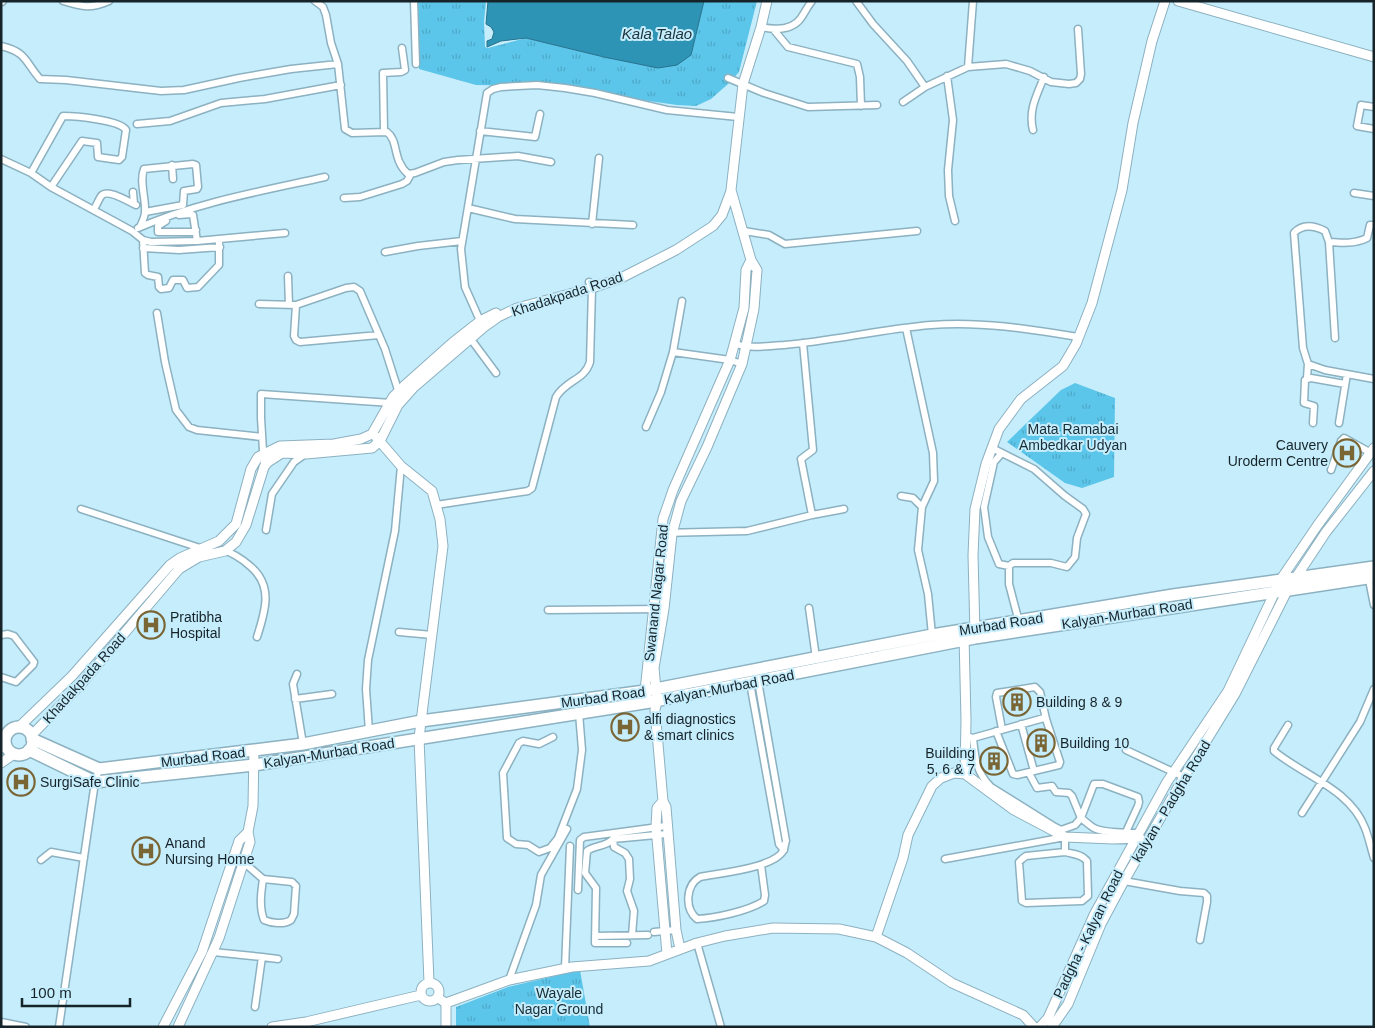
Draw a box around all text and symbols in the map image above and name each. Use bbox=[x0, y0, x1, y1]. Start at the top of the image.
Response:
water label: Kala Talao bbox=[622, 25, 692, 42]
street label: Khadakpada Road bbox=[509, 268, 625, 320]
park label: Mata Ramabai Ambedkar Udyan bbox=[1019, 421, 1127, 453]
place label: Cauvery Uroderm Centre bbox=[1228, 437, 1328, 469]
hospital icon: Cauvery Uroderm Centre bbox=[1332, 438, 1362, 468]
street label: Swanand Nagar Road bbox=[641, 524, 671, 662]
street label: Kalyan-Murbad Road bbox=[1060, 596, 1194, 632]
place label: Pratibha Hospital bbox=[170, 609, 222, 641]
street label: Murbad Road bbox=[958, 609, 1044, 639]
hospital icon: Pratibha Hospital bbox=[136, 610, 166, 640]
street label: Khadakpada Road bbox=[39, 630, 129, 726]
street label: Kalyan-Murbad Road bbox=[663, 667, 795, 707]
street label: Murbad Road bbox=[560, 683, 646, 711]
building icon: Building 8 & 9 bbox=[1002, 687, 1032, 717]
place label: Building 8 & 9 bbox=[1036, 694, 1123, 710]
place label: alfi diagnostics & smart clinics bbox=[644, 711, 736, 743]
hospital icon: alfi diagnostics & smart clinics bbox=[610, 712, 640, 742]
building icon: Building 10 bbox=[1026, 728, 1056, 758]
street label: Kalyan-Murbad Road bbox=[262, 735, 396, 771]
place label: Building 10 bbox=[1060, 735, 1129, 751]
street label: kalyan - Padgha Road bbox=[1128, 738, 1214, 864]
street label: Murbad Road bbox=[160, 744, 246, 770]
place label: Building 5, 6 & 7 bbox=[925, 745, 975, 777]
building icon: Building 5, 6 & 7 bbox=[979, 746, 1009, 776]
hospital icon: SurgiSafe Clinic bbox=[6, 767, 36, 797]
place label: SurgiSafe Clinic bbox=[40, 774, 140, 790]
place label: Anand Nursing Home bbox=[165, 835, 255, 867]
hospital icon: Anand Nursing Home bbox=[131, 836, 161, 866]
street label: Padgha - Kalyan Road bbox=[1050, 867, 1126, 1001]
scale bar bbox=[22, 976, 130, 1008]
text: 100 m bbox=[30, 984, 72, 1001]
park label: Wayale Nagar Ground bbox=[515, 985, 603, 1017]

